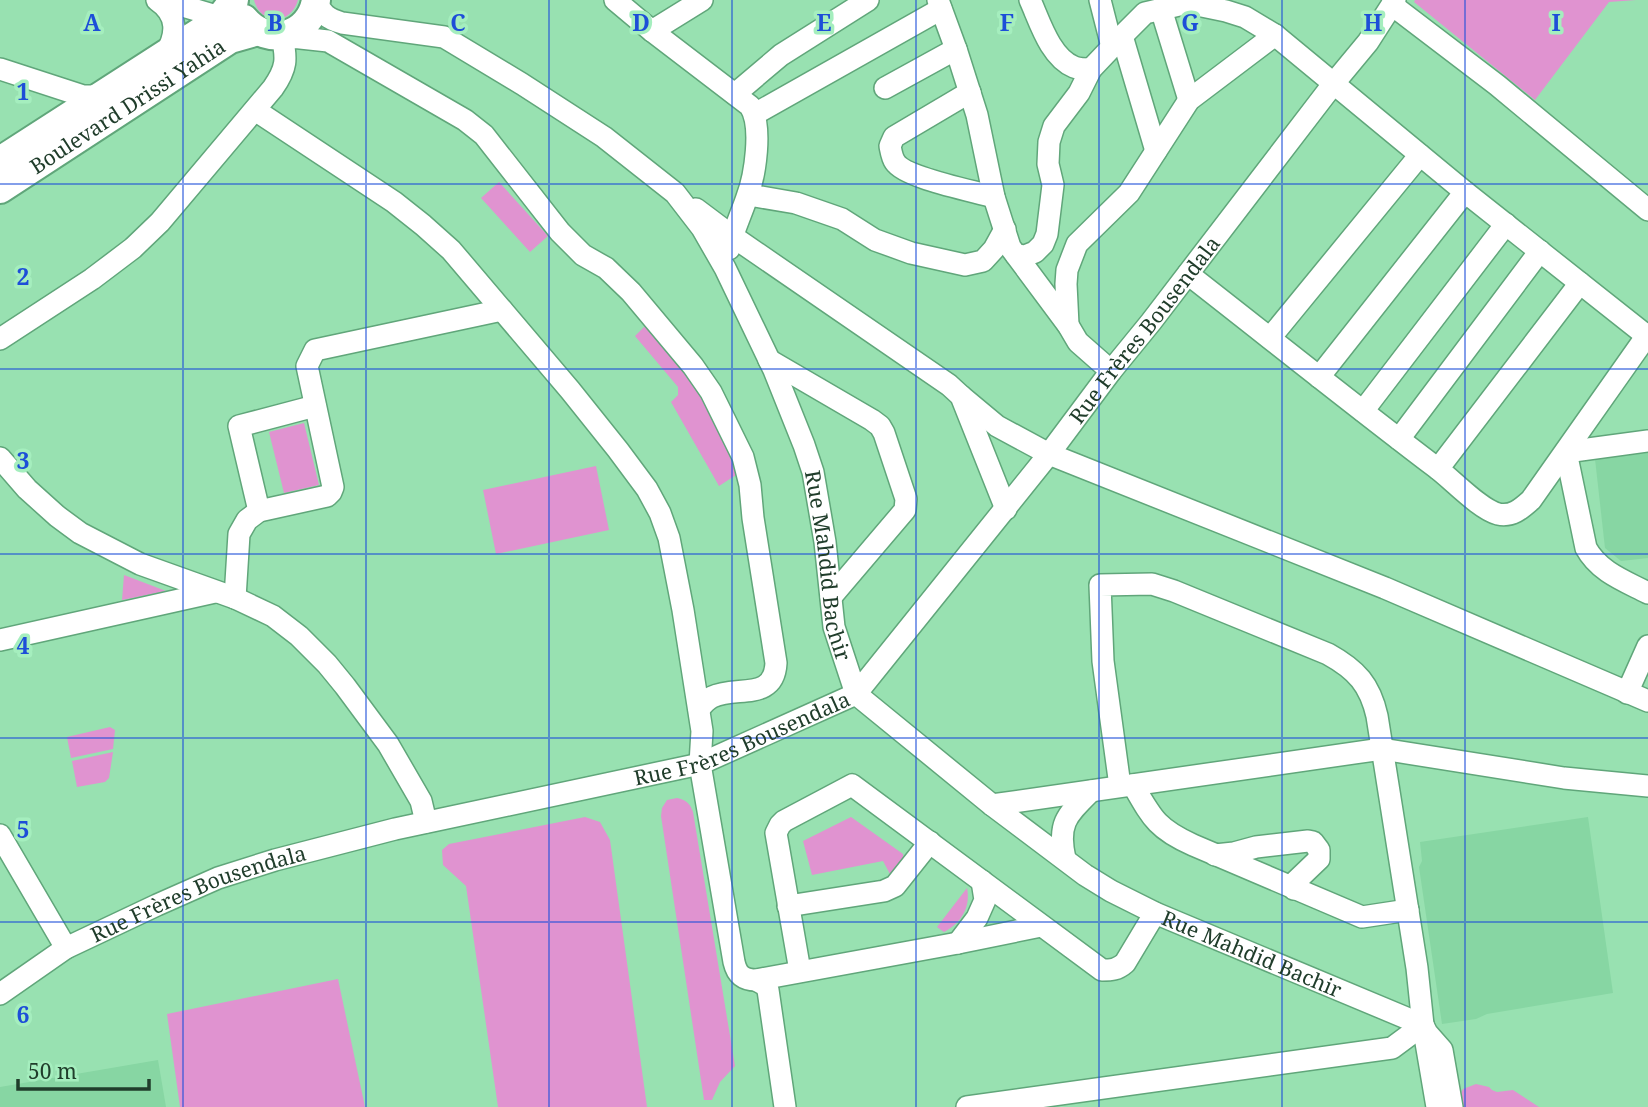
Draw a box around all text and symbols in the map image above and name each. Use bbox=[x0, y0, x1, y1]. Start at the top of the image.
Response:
text: A bbox=[83, 6, 101, 38]
text: B bbox=[267, 6, 283, 38]
text: C bbox=[450, 6, 466, 38]
text: D bbox=[632, 6, 650, 38]
text: E bbox=[816, 6, 832, 38]
text: F bbox=[1000, 6, 1014, 38]
text: G bbox=[1181, 6, 1199, 38]
text: H bbox=[1364, 6, 1383, 38]
text: I bbox=[1551, 6, 1561, 38]
street label: Boulevard Drissi Yahia bbox=[24, 32, 230, 180]
text: 1 bbox=[17, 75, 30, 107]
street label: Rue Frères Bousendala bbox=[1063, 230, 1226, 429]
text: 2 bbox=[17, 260, 30, 292]
text: 3 bbox=[17, 444, 30, 476]
street label: Rue Mahdid Bachir bbox=[799, 468, 858, 664]
text: 4 bbox=[17, 629, 30, 661]
street label: Rue Frères Bousendala bbox=[631, 685, 854, 792]
text: 5 bbox=[17, 813, 30, 845]
street label: Rue Frères Bousendala bbox=[86, 839, 309, 948]
street label: Rue Mahdid Bachir bbox=[1158, 903, 1346, 1004]
text: 6 bbox=[17, 998, 30, 1030]
scale bar bbox=[18, 1048, 149, 1092]
text: 50 m bbox=[28, 1057, 77, 1085]

